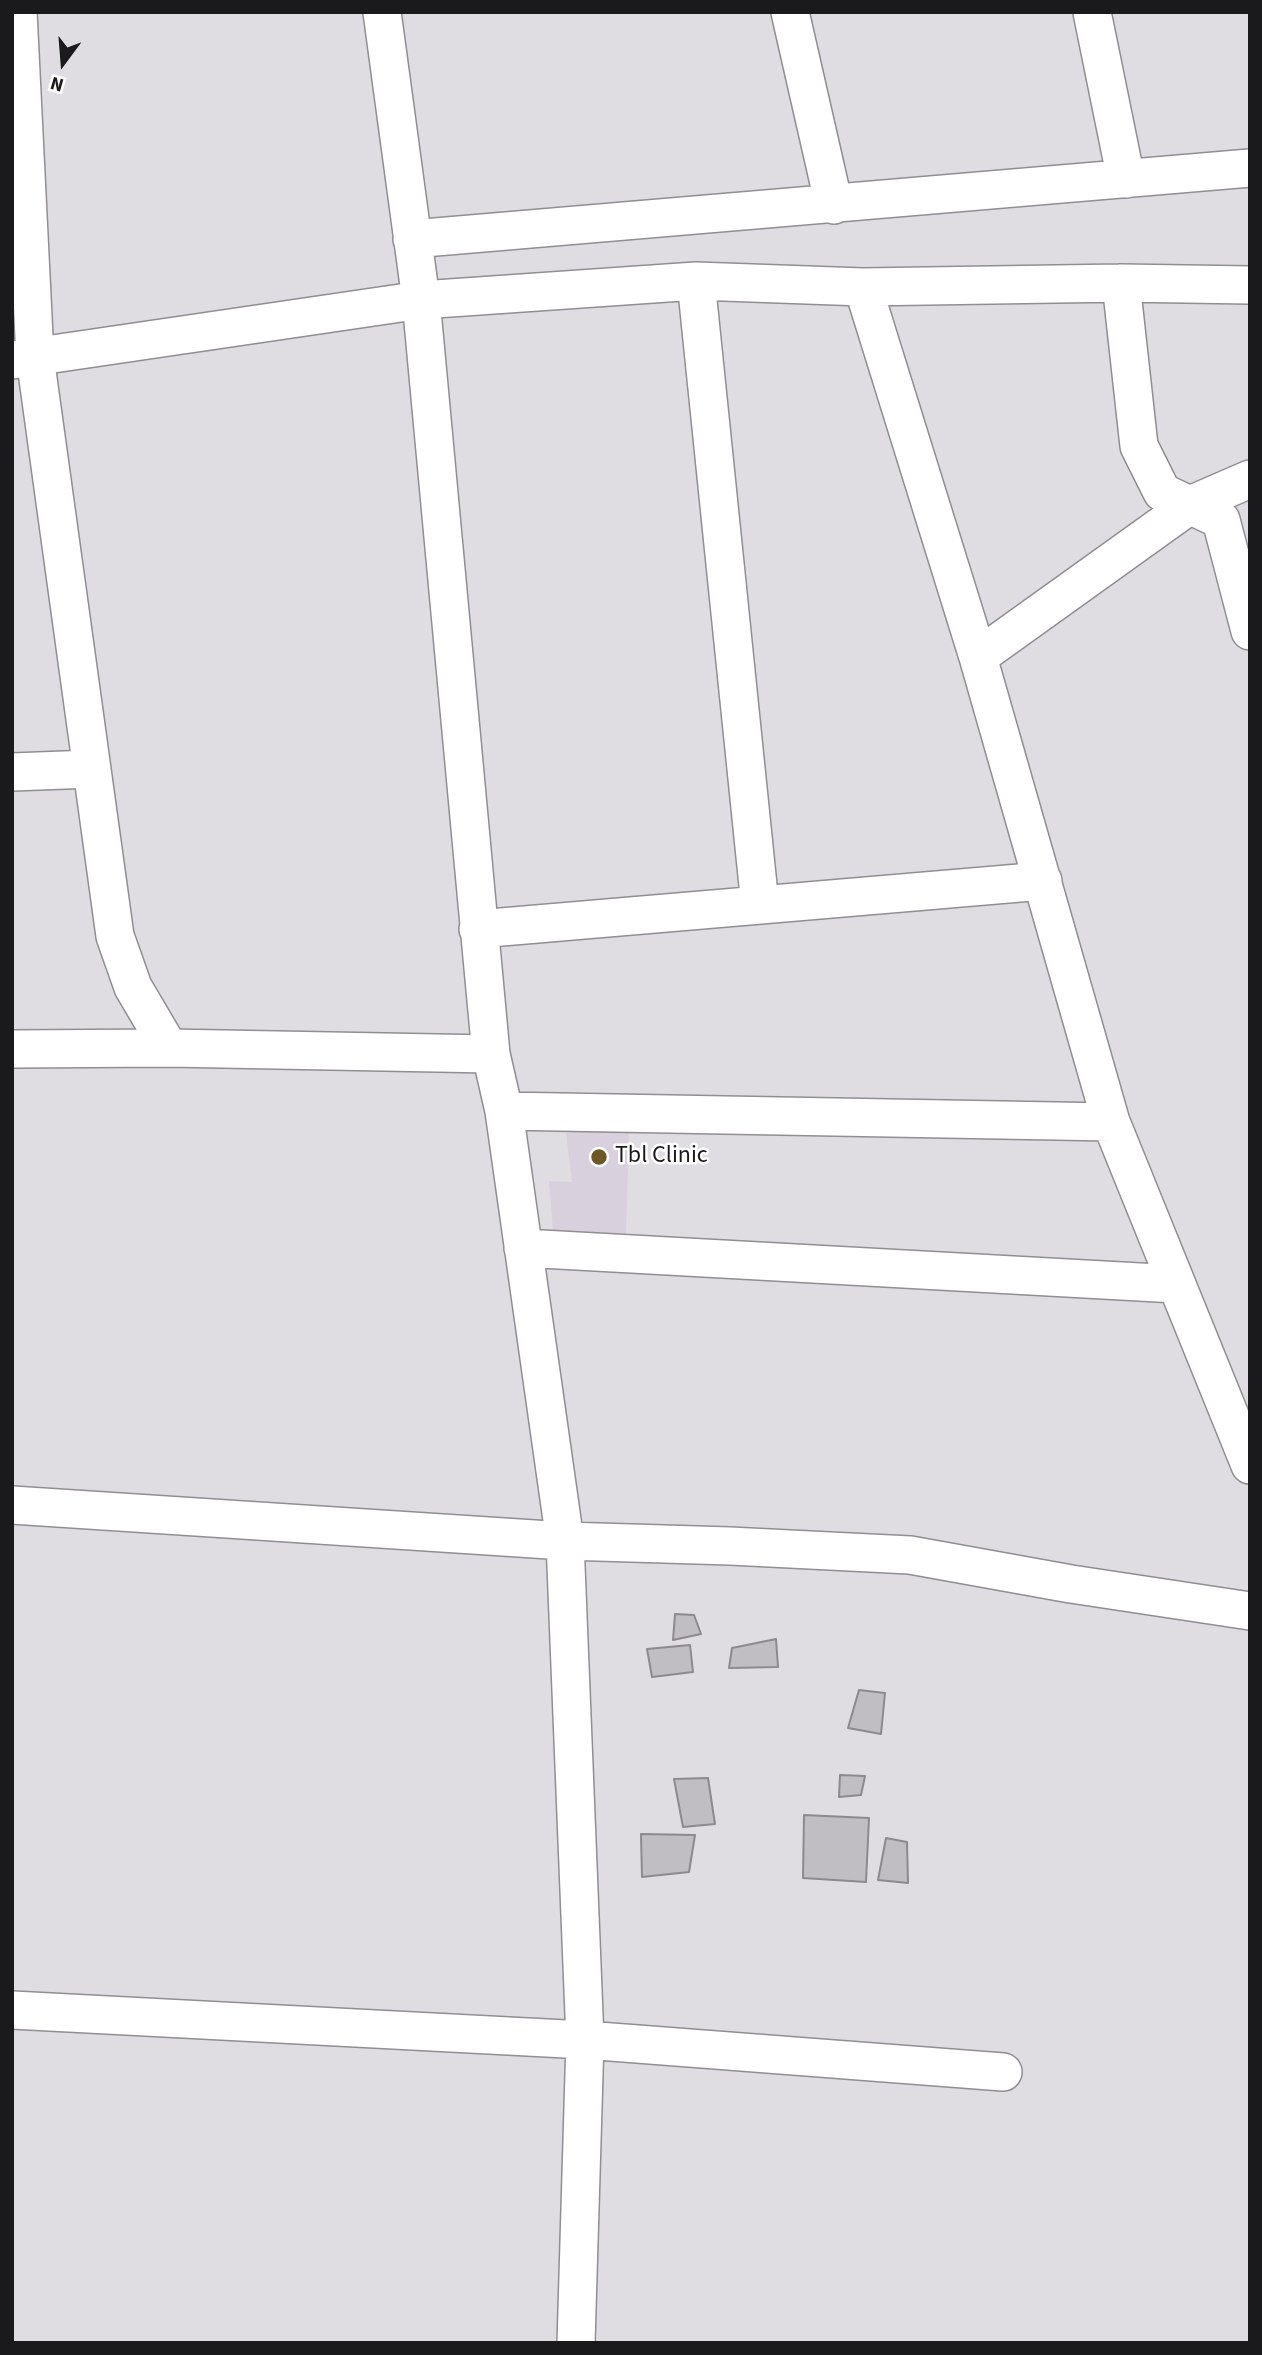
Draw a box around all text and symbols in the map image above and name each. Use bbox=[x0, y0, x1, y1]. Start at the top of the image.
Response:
north arrow bbox=[28, 28, 98, 98]
text: N bbox=[47, 69, 67, 98]
place label: Tbl Clinic bbox=[615, 1143, 708, 1171]
marker: Tbl Clinic bbox=[589, 1147, 609, 1167]

